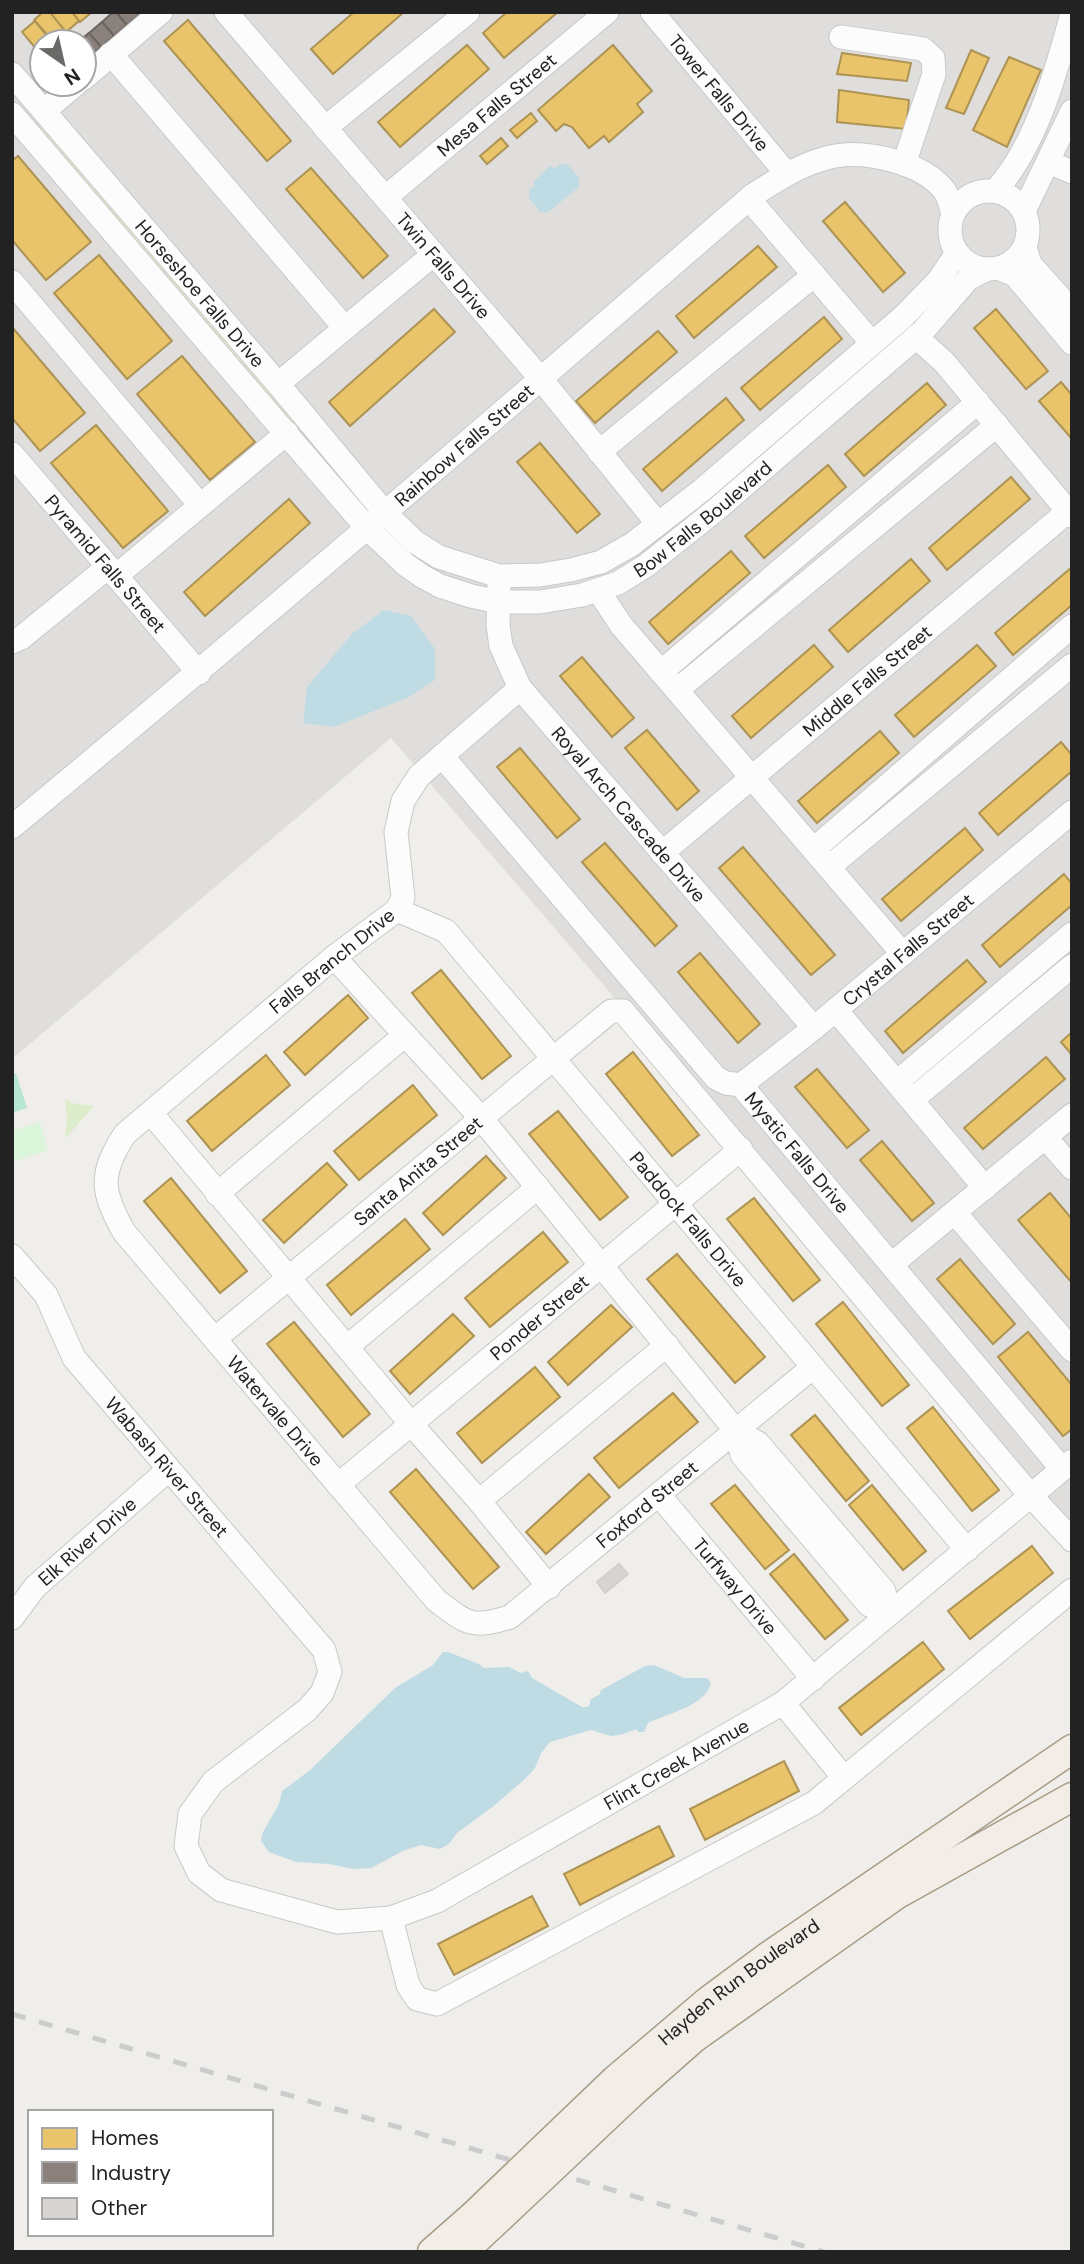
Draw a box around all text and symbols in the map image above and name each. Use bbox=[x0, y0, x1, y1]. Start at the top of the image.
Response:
north arrow bbox=[28, 28, 98, 98]
street label: Tower Falls Drive bbox=[663, 29, 775, 156]
street label: Mesa Falls Street bbox=[431, 47, 561, 162]
text: N bbox=[59, 62, 85, 91]
street label: Twin Falls Drive bbox=[391, 207, 496, 324]
street label: Horseshoe Falls Drive bbox=[130, 214, 271, 373]
street label: Rainbow Falls Street bbox=[389, 378, 539, 512]
street label: Bow Falls Boulevard bbox=[629, 455, 777, 583]
street label: Pyramid Falls Street bbox=[39, 489, 172, 638]
street label: Middle Falls Street bbox=[797, 619, 937, 742]
street label: Royal Arch Cascade Drive bbox=[546, 721, 712, 907]
street label: Crystal Falls Street bbox=[837, 887, 979, 1012]
street label: Falls Branch Drive bbox=[264, 903, 400, 1019]
street label: Mystic Falls Drive bbox=[739, 1086, 855, 1218]
street label: Santa Anita Street bbox=[348, 1110, 487, 1232]
street label: Paddock Falls Drive bbox=[624, 1146, 753, 1292]
street label: Ponder Street bbox=[485, 1269, 594, 1366]
street label: Watervale Drive bbox=[222, 1350, 330, 1471]
street label: Wabash River Street bbox=[100, 1391, 235, 1543]
street label: Foxford Street bbox=[591, 1455, 703, 1553]
street label: Elk River Drive bbox=[33, 1491, 142, 1591]
street label: Turfway Drive bbox=[688, 1533, 783, 1640]
street label: Flint Creek Avenue bbox=[599, 1713, 753, 1816]
street label: Hayden Run Boulevard bbox=[653, 1913, 824, 2051]
legend bbox=[28, 2110, 273, 2236]
text: Homes bbox=[91, 2124, 159, 2152]
text: Industry bbox=[91, 2159, 171, 2187]
text: Other bbox=[91, 2194, 147, 2222]

